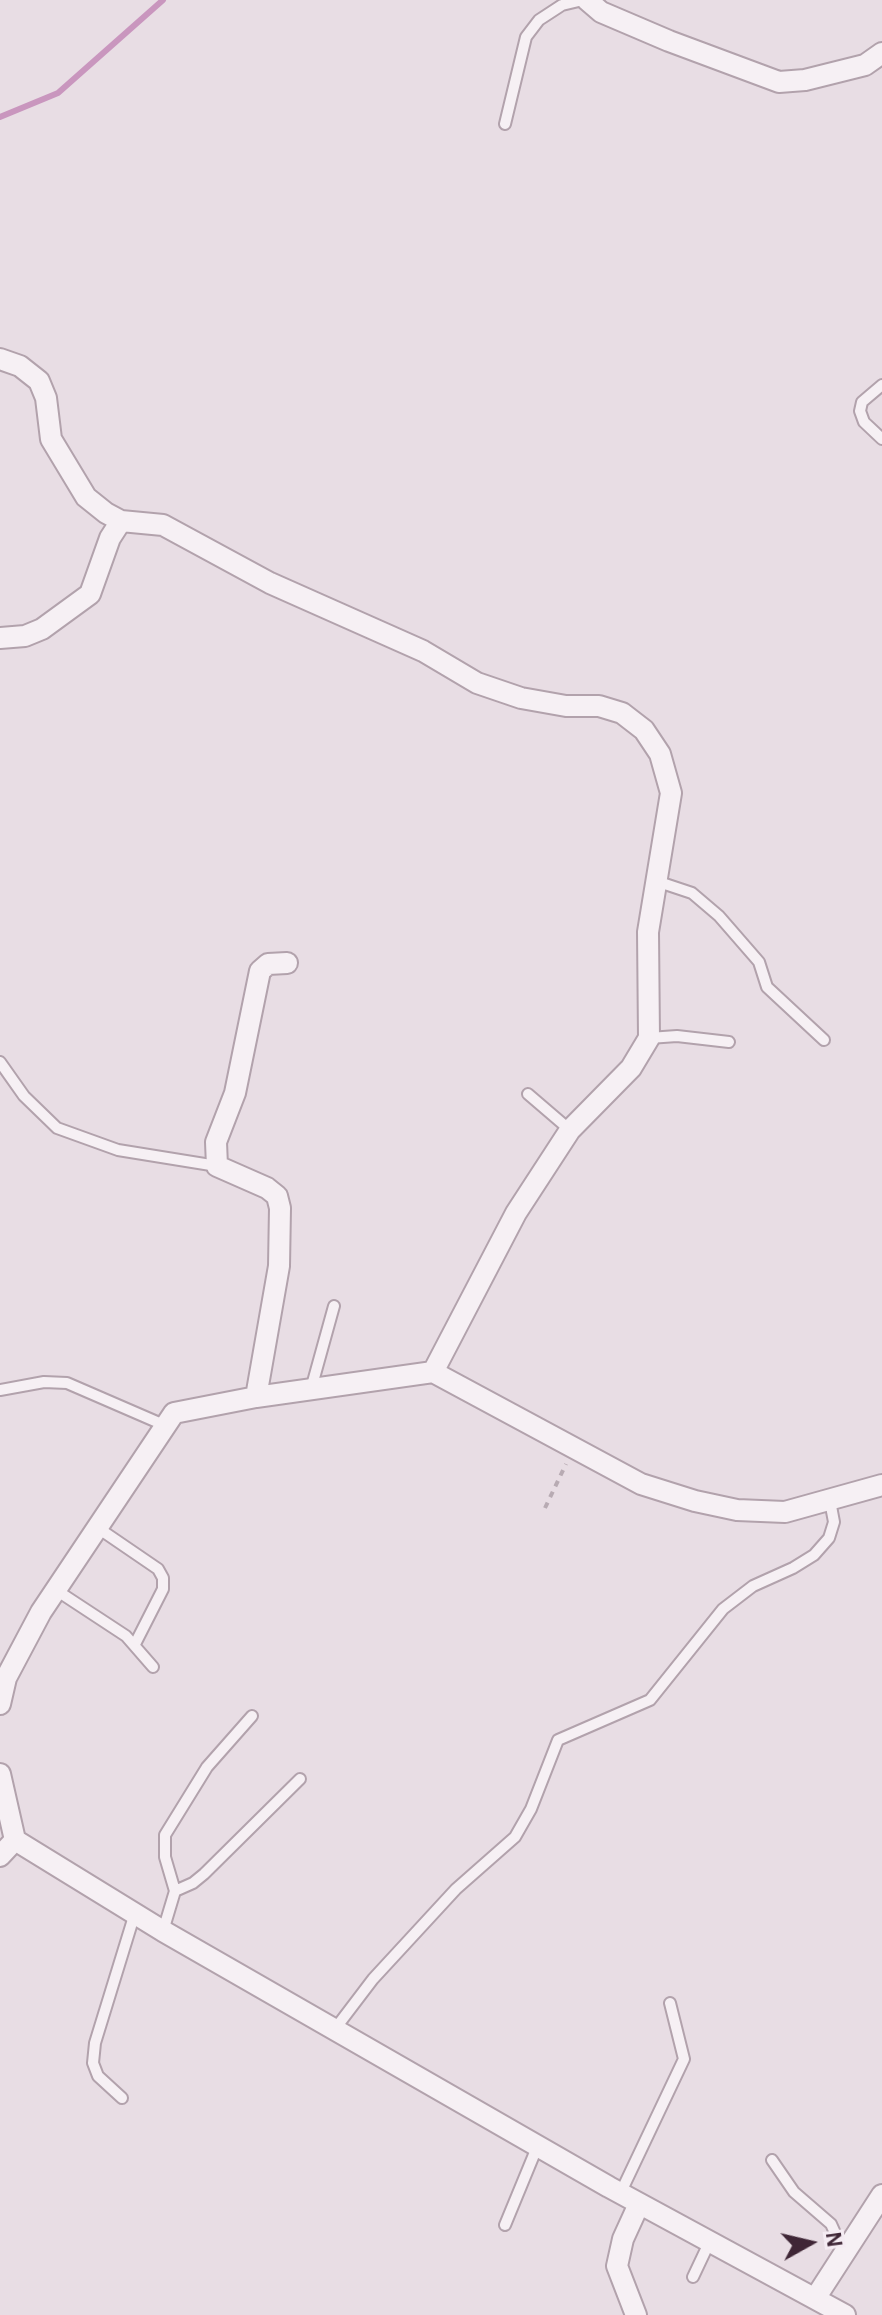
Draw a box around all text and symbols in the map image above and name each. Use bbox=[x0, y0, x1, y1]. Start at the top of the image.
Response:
north arrow bbox=[770, 2203, 850, 2283]
text: N bbox=[822, 2231, 846, 2249]

